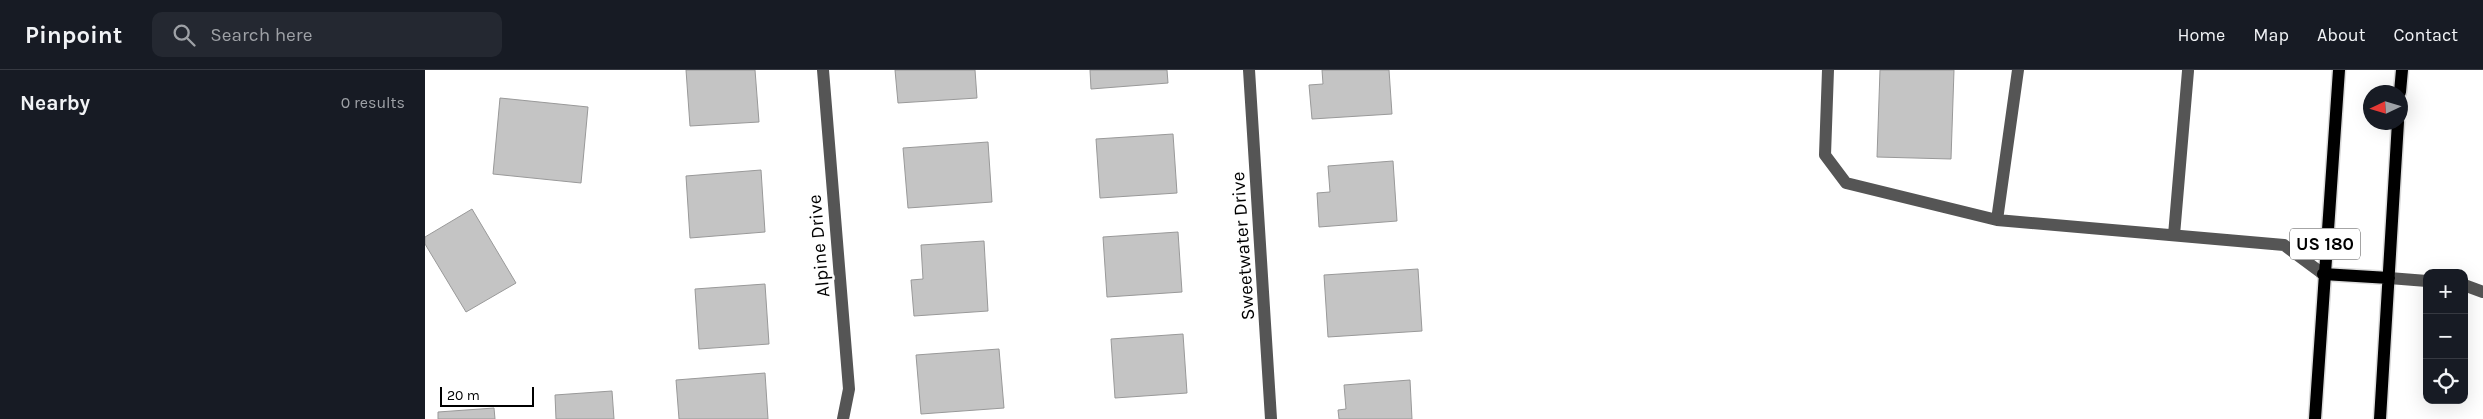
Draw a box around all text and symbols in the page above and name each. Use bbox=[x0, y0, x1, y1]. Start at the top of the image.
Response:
search box bbox=[152, 12, 502, 57]
text: Pinpoint bbox=[25, 21, 122, 49]
icon: search bbox=[170, 21, 198, 49]
text: Search here bbox=[210, 24, 312, 46]
text: Home bbox=[2177, 24, 2225, 46]
text: Map bbox=[2253, 24, 2289, 46]
text: About bbox=[2317, 24, 2366, 46]
text: Contact bbox=[2394, 24, 2458, 46]
north arrow bbox=[2363, 85, 2408, 130]
text: Nearby bbox=[20, 91, 90, 115]
text: 0 results bbox=[341, 93, 405, 112]
street label: Sweetwater Drive bbox=[1227, 171, 1259, 321]
street label: Alpine Drive bbox=[804, 194, 834, 298]
road number: US 180 bbox=[2290, 228, 2360, 260]
map controls bbox=[2423, 269, 2468, 404]
button: + bbox=[2423, 269, 2468, 314]
button: − bbox=[2423, 314, 2468, 359]
button: locate bbox=[2423, 359, 2468, 404]
scale bar bbox=[440, 384, 534, 407]
text: 20 m bbox=[447, 387, 480, 404]

